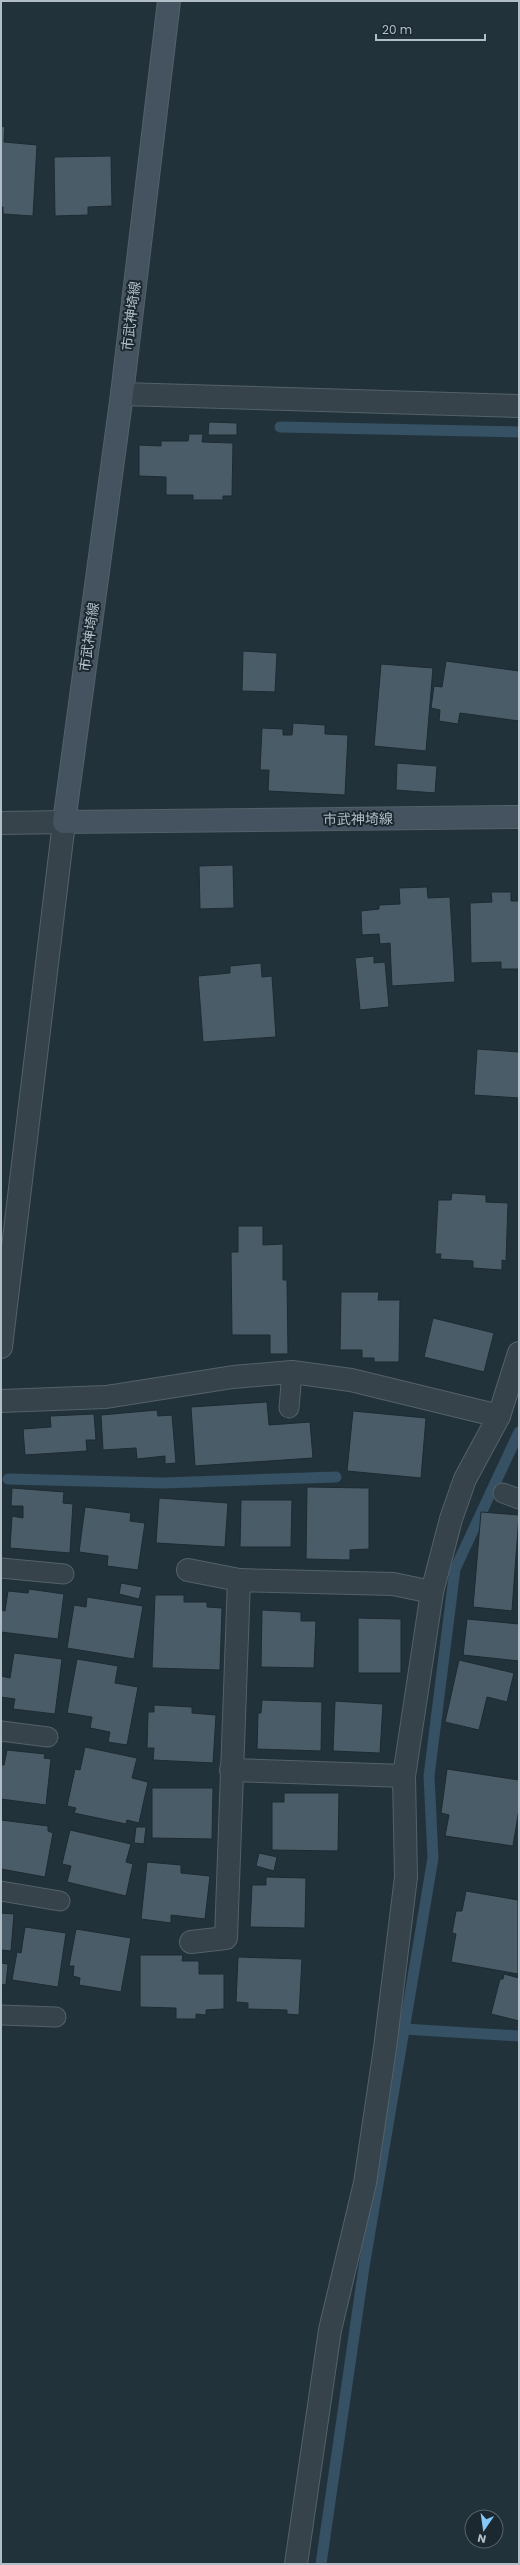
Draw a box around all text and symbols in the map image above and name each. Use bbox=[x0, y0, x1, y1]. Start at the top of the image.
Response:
scale bar bbox=[376, 16, 485, 42]
text: 20 m bbox=[382, 21, 412, 38]
street label: 市武神埼線 bbox=[117, 280, 145, 352]
street label: 市武神埼線 bbox=[74, 601, 104, 673]
street label: 市武神埼線 bbox=[323, 808, 393, 830]
north arrow bbox=[464, 2509, 504, 2549]
text: N bbox=[476, 2530, 488, 2547]

